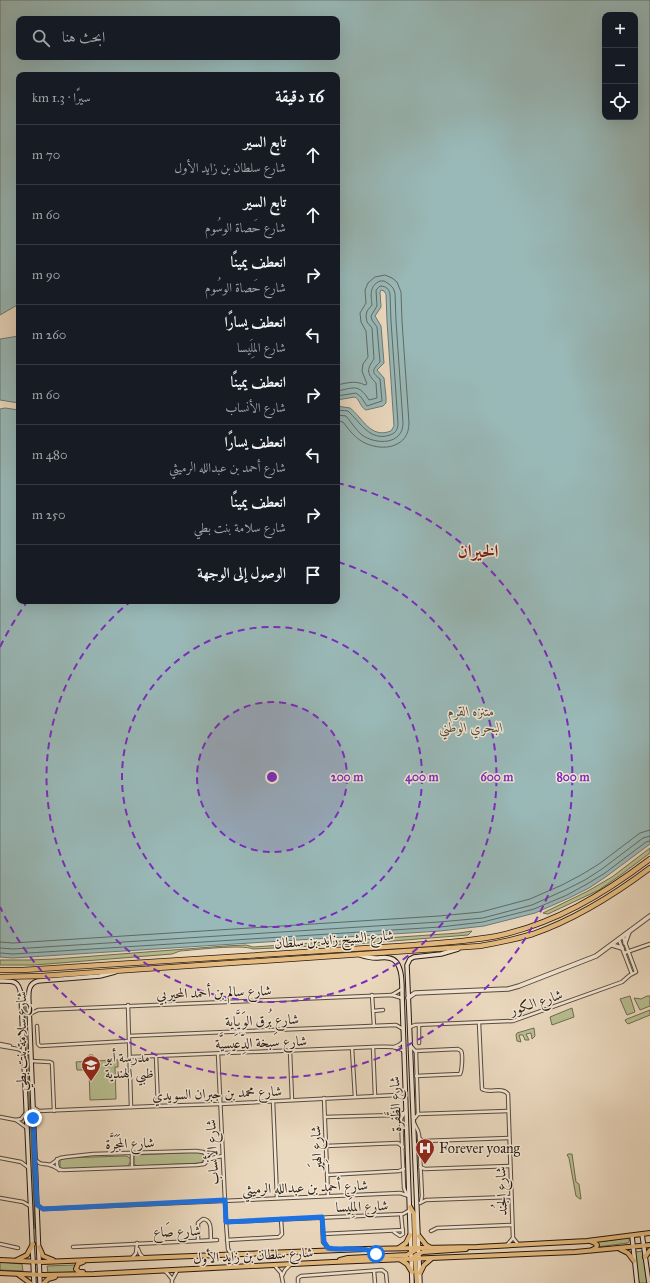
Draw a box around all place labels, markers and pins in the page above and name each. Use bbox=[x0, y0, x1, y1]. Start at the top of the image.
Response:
centre of rings bbox=[265, 770, 279, 784]
place label: مدرسة أبو ظبي الهندية bbox=[103, 1047, 154, 1086]
school or university icon: مدرسة أبو ظبي الهندية bbox=[80, 1054, 102, 1082]
hospital icon: Forever yoang bbox=[414, 1137, 436, 1165]
place label: Forever yoang bbox=[439, 1140, 521, 1157]

